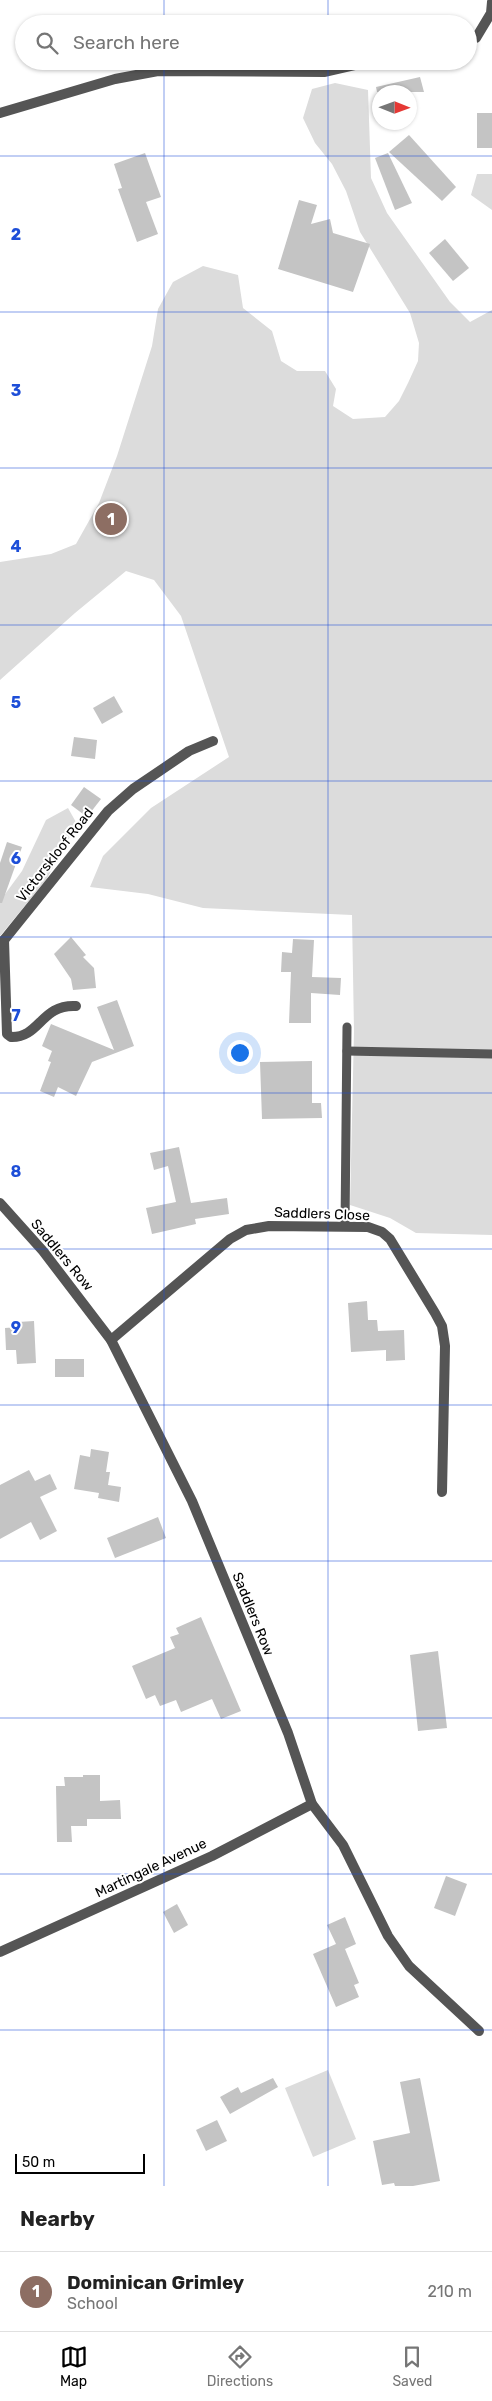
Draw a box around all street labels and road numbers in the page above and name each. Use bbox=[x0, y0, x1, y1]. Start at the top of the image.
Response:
street label: Victorskloof Road bbox=[13, 805, 97, 905]
street label: Saddlers Close bbox=[274, 1204, 370, 1224]
street label: Saddlers Row bbox=[27, 1216, 97, 1294]
street label: Saddlers Row bbox=[229, 1570, 277, 1658]
street label: Martingale Avenue bbox=[93, 1835, 210, 1901]

